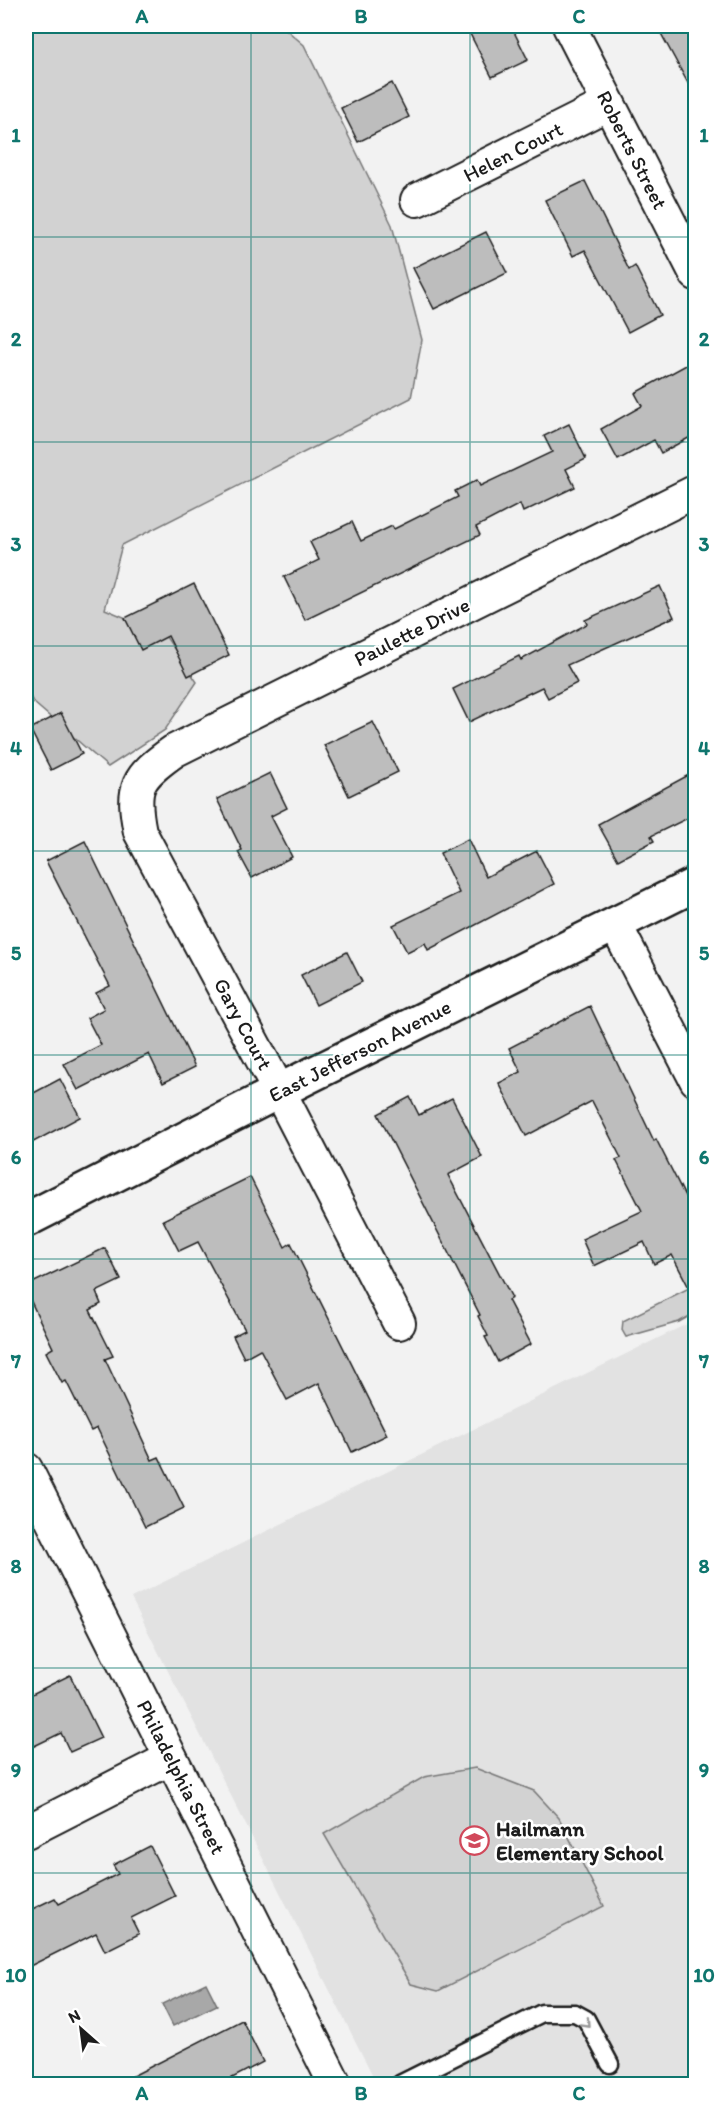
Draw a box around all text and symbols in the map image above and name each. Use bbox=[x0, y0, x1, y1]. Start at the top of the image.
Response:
text: A bbox=[135, 4, 149, 28]
text: B bbox=[355, 4, 368, 28]
text: C bbox=[573, 4, 586, 28]
street label: Roberts Street bbox=[592, 86, 673, 213]
street label: Helen Court bbox=[459, 116, 567, 187]
text: 1 bbox=[11, 123, 21, 147]
text: 1 bbox=[699, 123, 709, 147]
text: 2 bbox=[11, 327, 22, 351]
text: 2 bbox=[699, 327, 710, 351]
text: 3 bbox=[11, 532, 22, 556]
text: 3 bbox=[699, 532, 710, 556]
street label: Paulette Drive bbox=[350, 592, 474, 671]
text: 4 bbox=[10, 736, 22, 760]
text: 4 bbox=[698, 736, 710, 760]
text: 5 bbox=[11, 941, 22, 965]
text: 5 bbox=[699, 941, 710, 965]
street label: Gary Court bbox=[209, 974, 278, 1074]
street label: East Jefferson Avenue bbox=[264, 994, 455, 1107]
text: 6 bbox=[11, 1145, 22, 1169]
text: 6 bbox=[699, 1145, 710, 1169]
text: 7 bbox=[10, 1349, 21, 1373]
text: 7 bbox=[698, 1349, 709, 1373]
text: 8 bbox=[11, 1554, 22, 1578]
text: 8 bbox=[699, 1554, 710, 1578]
street label: Philadelphia Street bbox=[132, 1695, 231, 1858]
text: 9 bbox=[11, 1758, 21, 1782]
text: 9 bbox=[699, 1758, 709, 1782]
place label: Hailmann Elementary School bbox=[496, 1816, 665, 1866]
school or university icon: Hailmann Elementary School bbox=[459, 1825, 491, 1857]
text: 10 bbox=[5, 1963, 27, 1987]
text: 10 bbox=[693, 1963, 715, 1987]
north arrow bbox=[51, 1999, 111, 2059]
text: N bbox=[65, 2005, 83, 2027]
one-way arrow bbox=[579, 2016, 590, 2026]
text: A bbox=[135, 2081, 149, 2105]
text: B bbox=[355, 2081, 368, 2105]
text: C bbox=[573, 2081, 586, 2105]

